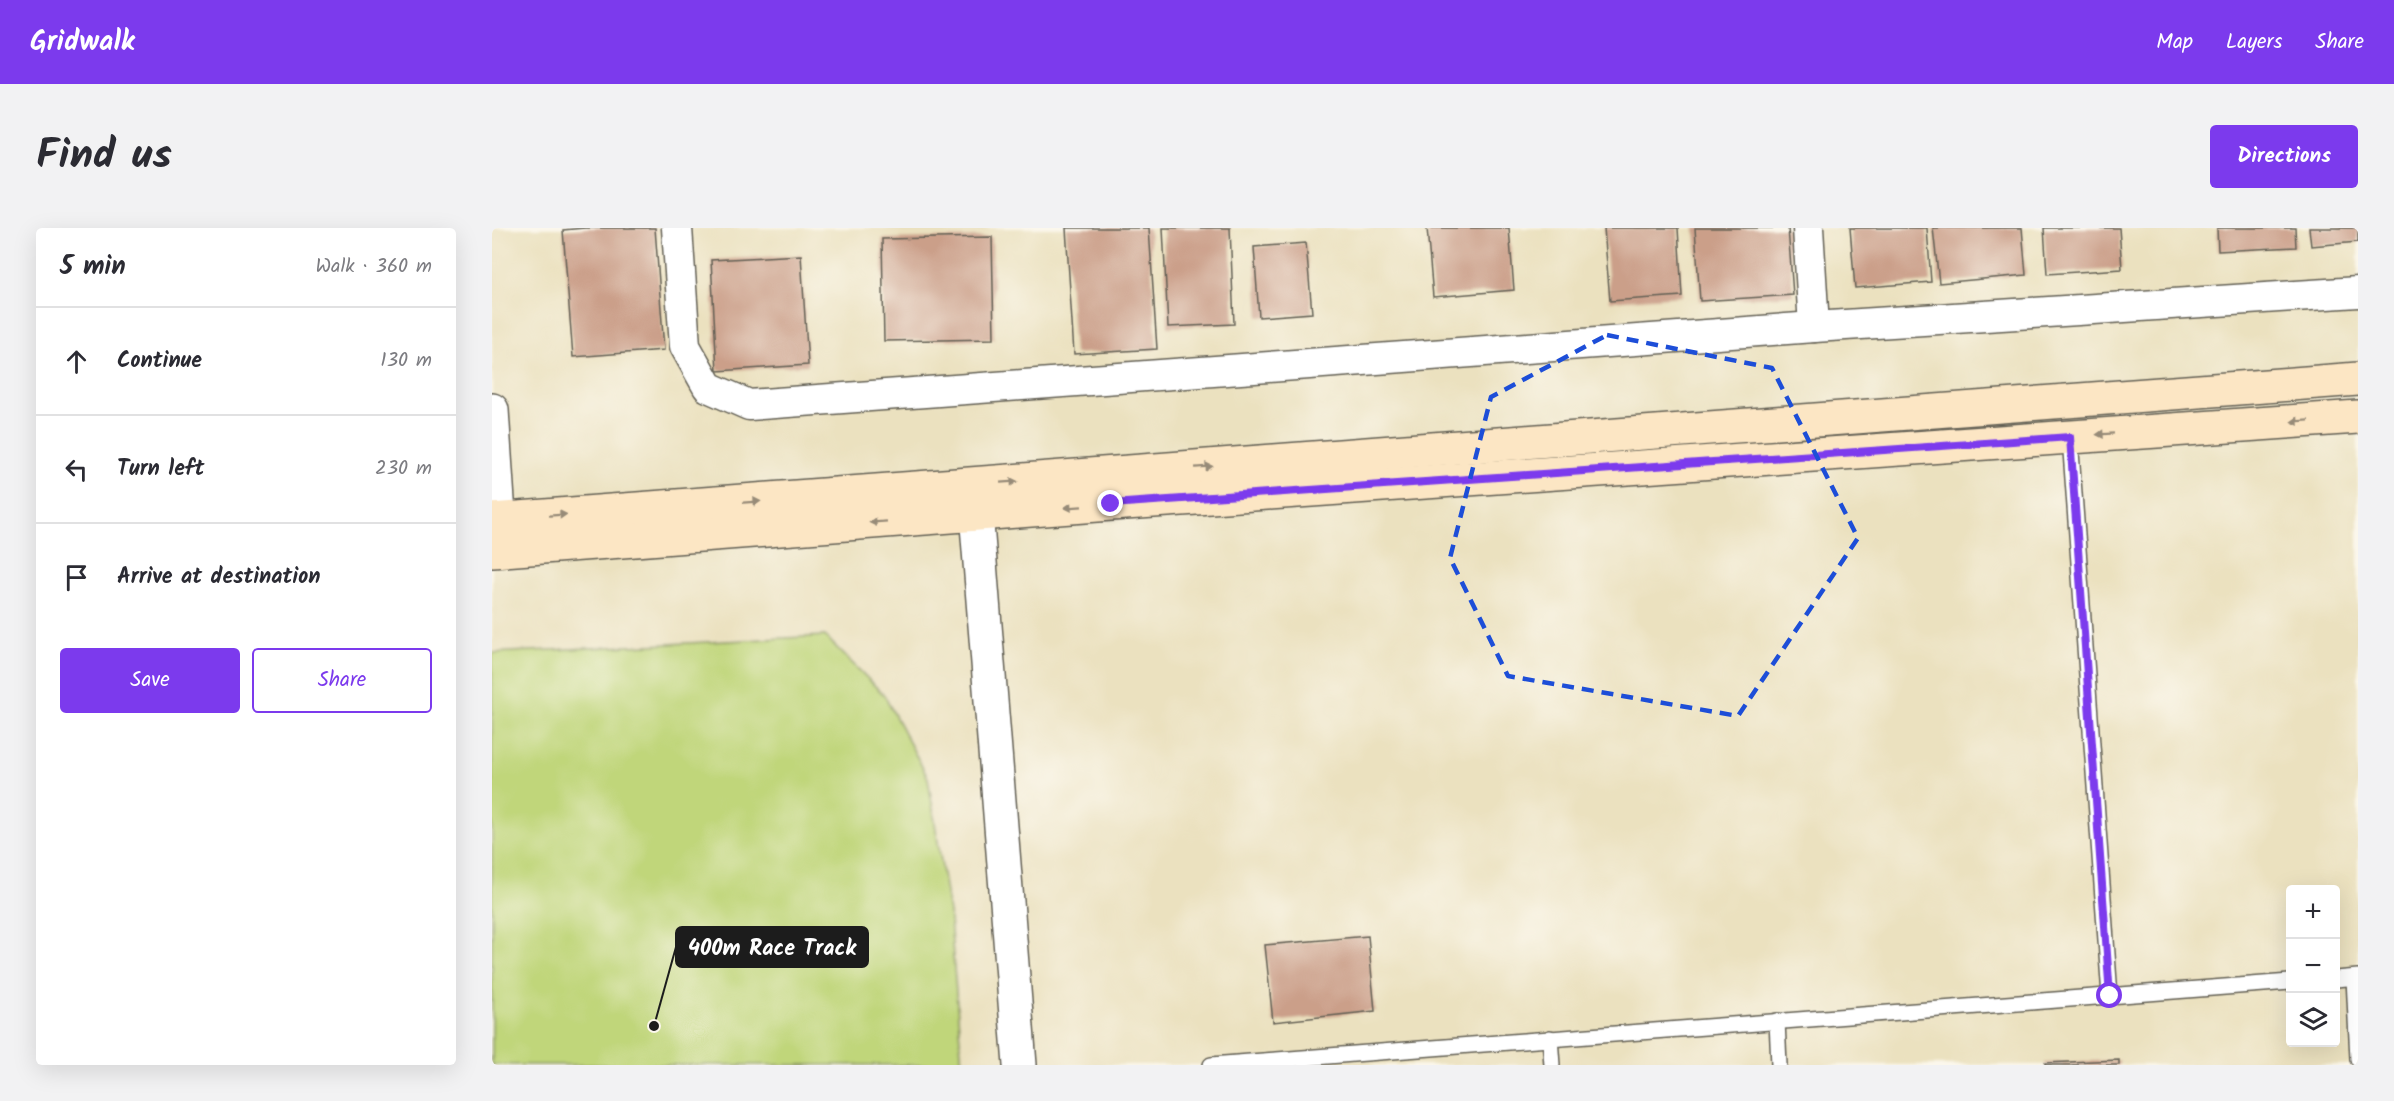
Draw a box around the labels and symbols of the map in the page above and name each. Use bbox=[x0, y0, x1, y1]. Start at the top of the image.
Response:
one-way arrow bbox=[2290, 416, 2309, 426]
one-way arrow bbox=[2096, 430, 2115, 439]
one-way arrow bbox=[1194, 462, 1213, 472]
one-way arrow bbox=[1000, 477, 1019, 487]
route end bbox=[1097, 490, 1123, 516]
one-way arrow bbox=[743, 497, 762, 506]
one-way arrow bbox=[1063, 502, 1082, 511]
one-way arrow bbox=[548, 510, 567, 520]
one-way arrow bbox=[869, 517, 888, 526]
callout: 400m Race Track bbox=[676, 927, 868, 967]
text: 400m Race Track bbox=[688, 932, 857, 967]
route start bbox=[2096, 982, 2122, 1008]

